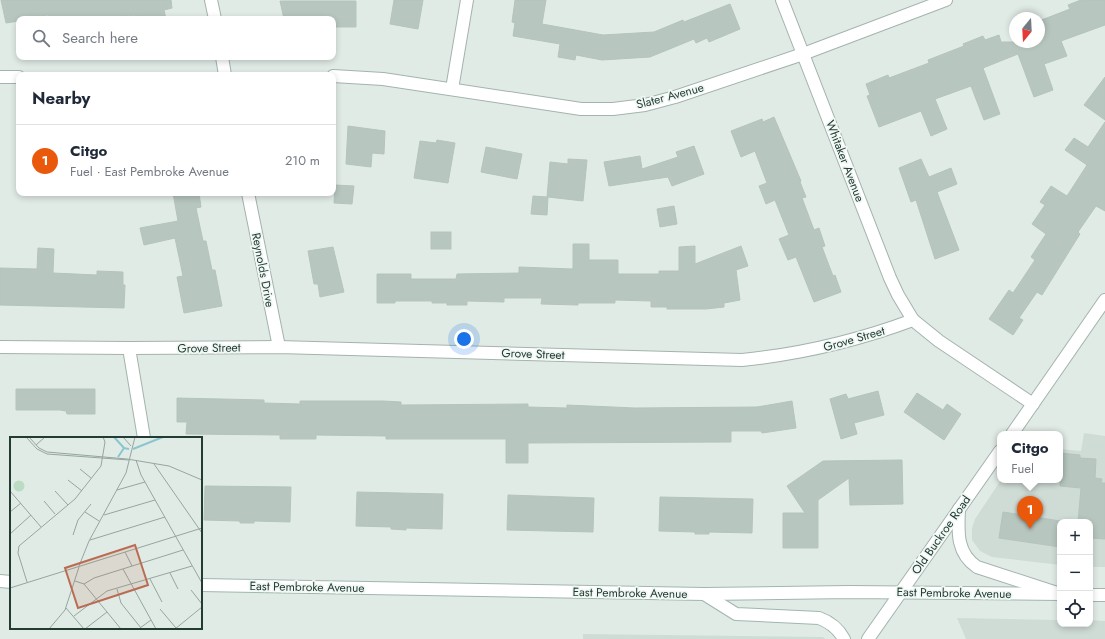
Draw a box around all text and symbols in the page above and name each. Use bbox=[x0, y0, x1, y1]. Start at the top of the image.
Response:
north arrow bbox=[1009, 12, 1045, 48]
search box bbox=[16, 16, 336, 60]
icon: search bbox=[30, 27, 52, 49]
text: Search here bbox=[62, 27, 138, 49]
street label: Slater Avenue bbox=[634, 78, 706, 114]
text: Nearby bbox=[32, 86, 90, 110]
street label: Whitaker Avenue bbox=[821, 117, 869, 205]
text: Citgo bbox=[70, 140, 107, 162]
text: 1 bbox=[42, 151, 48, 170]
text: 210 m bbox=[285, 151, 320, 170]
text: Fuel · East Pembroke Avenue bbox=[70, 162, 229, 181]
street label: Reynolds Drive bbox=[247, 231, 279, 309]
street label: Grove Street bbox=[821, 322, 887, 356]
your location bbox=[454, 329, 474, 349]
street label: Grove Street bbox=[177, 338, 241, 358]
street label: Grove Street bbox=[501, 344, 565, 364]
popup bbox=[997, 431, 1063, 483]
inset map bbox=[10, 437, 202, 629]
text: Citgo bbox=[1011, 437, 1049, 459]
text: Fuel bbox=[1011, 459, 1034, 478]
street label: Old Buckroe Road bbox=[907, 492, 975, 578]
pin: 1 bbox=[1017, 496, 1043, 529]
map controls bbox=[1057, 519, 1093, 627]
button: + bbox=[1057, 519, 1093, 555]
button: − bbox=[1057, 555, 1093, 591]
street label: East Pembroke Avenue bbox=[249, 577, 365, 597]
street label: East Pembroke Avenue bbox=[572, 583, 688, 603]
street label: East Pembroke Avenue bbox=[896, 583, 1012, 603]
button: locate bbox=[1057, 591, 1093, 627]

